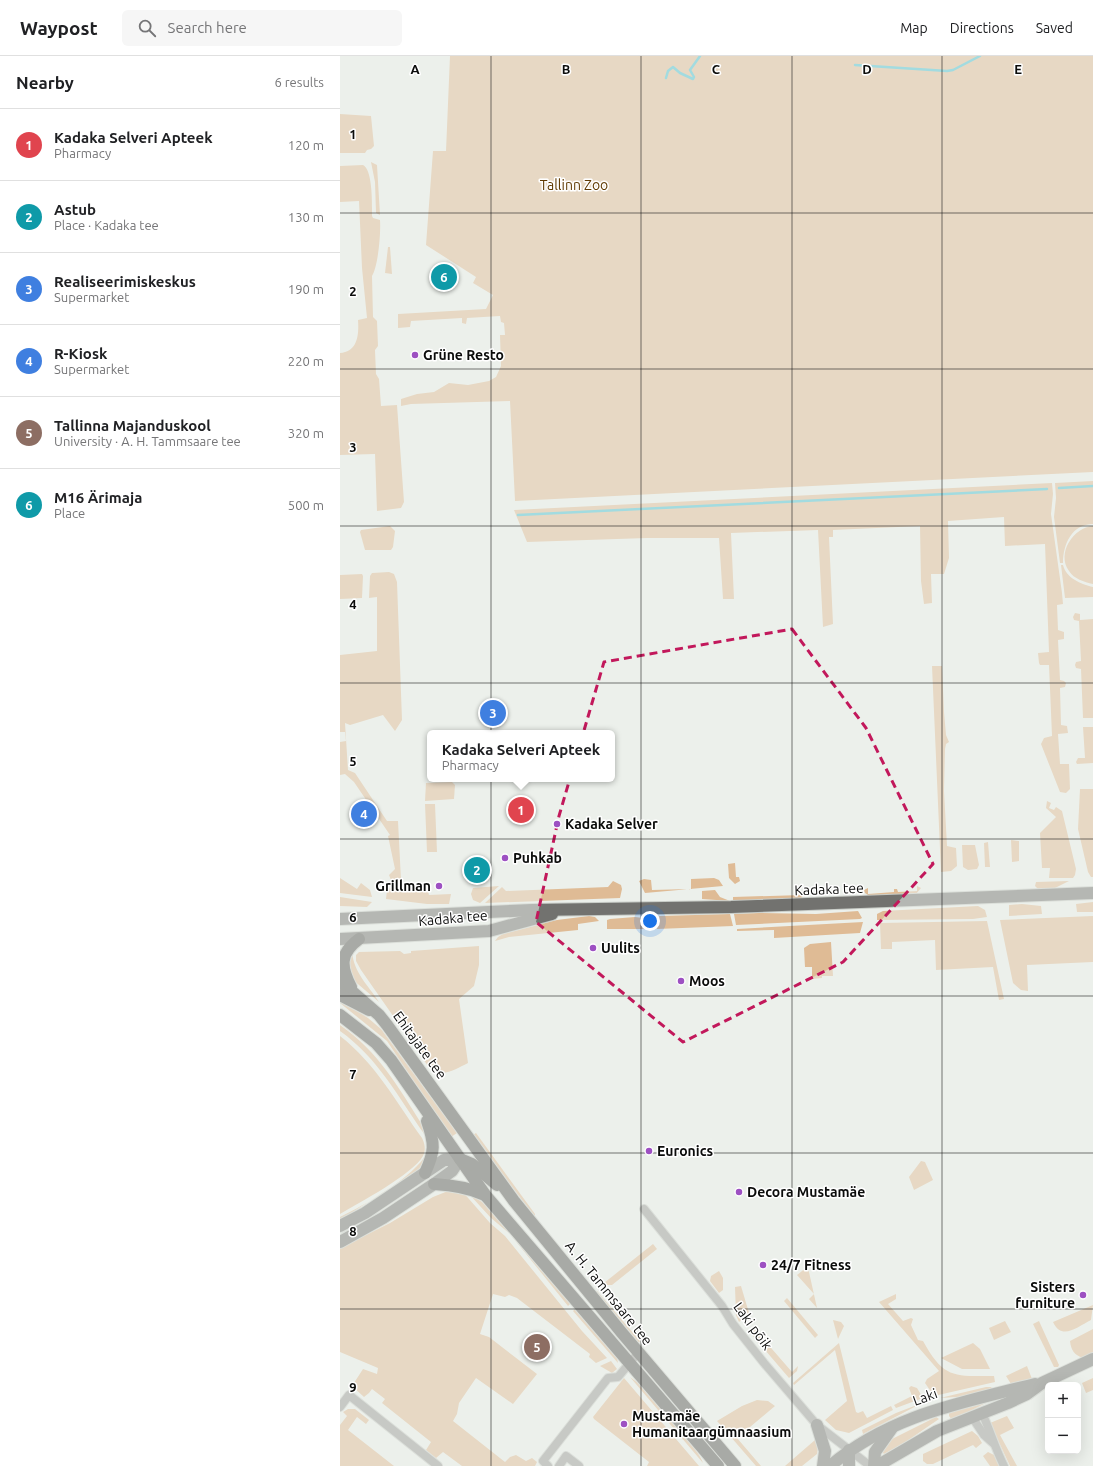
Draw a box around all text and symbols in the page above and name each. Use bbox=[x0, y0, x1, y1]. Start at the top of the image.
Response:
search box bbox=[122, 10, 402, 46]
text: Waypost bbox=[20, 17, 98, 39]
icon: search bbox=[136, 17, 158, 39]
text: Search here bbox=[168, 19, 247, 36]
text: Map bbox=[900, 20, 928, 36]
text: Directions bbox=[950, 20, 1014, 36]
text: Saved bbox=[1036, 20, 1073, 36]
text: A bbox=[410, 62, 420, 76]
text: B bbox=[562, 62, 571, 76]
text: C bbox=[712, 62, 721, 76]
text: D bbox=[862, 62, 872, 76]
text: E bbox=[1014, 62, 1022, 76]
text: Nearby bbox=[16, 73, 74, 92]
text: 6 results bbox=[274, 75, 324, 89]
text: 1 bbox=[349, 127, 357, 141]
text: Kadaka Selveri Apteek bbox=[54, 129, 213, 146]
text: 1 bbox=[25, 138, 33, 152]
text: 120 m bbox=[288, 138, 324, 152]
text: Pharmacy bbox=[54, 146, 111, 160]
park label: Tallinn Zoo bbox=[540, 177, 608, 193]
text: Astub bbox=[54, 201, 96, 218]
text: 2 bbox=[25, 210, 33, 224]
text: 130 m bbox=[288, 210, 324, 224]
text: Place · Kadaka tee bbox=[54, 218, 159, 232]
pin: 6 bbox=[431, 262, 457, 292]
text: Realiseerimiskeskus bbox=[54, 273, 196, 290]
text: 3 bbox=[25, 282, 33, 296]
text: 190 m bbox=[288, 282, 324, 296]
text: 2 bbox=[349, 284, 357, 298]
text: Supermarket bbox=[54, 290, 129, 304]
text: R-Kiosk bbox=[54, 345, 107, 362]
place label: Grüne Resto bbox=[423, 347, 504, 363]
marker: Grüne Resto bbox=[410, 350, 420, 360]
text: 4 bbox=[25, 354, 33, 368]
text: 220 m bbox=[288, 354, 324, 368]
text: Supermarket bbox=[54, 362, 129, 376]
text: Tallinna Majanduskool bbox=[54, 417, 211, 434]
text: 5 bbox=[25, 426, 33, 440]
text: 320 m bbox=[288, 426, 324, 440]
text: University · A. H. Tammsaare tee bbox=[54, 434, 241, 448]
text: 3 bbox=[349, 440, 357, 454]
text: M16 Ärimaja bbox=[54, 489, 142, 506]
text: 6 bbox=[25, 498, 33, 512]
text: 500 m bbox=[288, 498, 324, 512]
text: Place bbox=[54, 506, 85, 520]
text: 4 bbox=[349, 597, 357, 611]
pin: 3 bbox=[480, 698, 506, 728]
popup bbox=[427, 730, 615, 782]
text: Kadaka Selveri Apteek bbox=[442, 741, 600, 758]
text: 5 bbox=[349, 754, 357, 768]
text: Pharmacy bbox=[442, 758, 499, 772]
pin: 1 bbox=[508, 795, 534, 825]
pin: 4 bbox=[351, 799, 377, 829]
place label: Kadaka Selver bbox=[565, 816, 658, 832]
marker: Kadaka Selver bbox=[552, 819, 562, 829]
place label: Puhkab bbox=[513, 850, 562, 866]
marker: Puhkab bbox=[500, 853, 510, 863]
pin: 2 bbox=[464, 855, 490, 885]
place label: Grillman bbox=[375, 878, 431, 894]
street label: Kadaka tee bbox=[794, 880, 864, 898]
marker: Grillman bbox=[434, 881, 444, 891]
street label: Kadaka tee bbox=[418, 907, 488, 929]
text: 6 bbox=[349, 910, 357, 924]
your location bbox=[640, 911, 660, 931]
place label: Uulits bbox=[601, 940, 640, 956]
marker: Uulits bbox=[588, 943, 598, 953]
place label: Moos bbox=[689, 973, 725, 989]
marker: Moos bbox=[676, 976, 686, 986]
street label: Ehitajate tee bbox=[390, 1008, 450, 1082]
text: 7 bbox=[349, 1067, 357, 1081]
place label: Euronics bbox=[657, 1143, 714, 1159]
marker: Euronics bbox=[644, 1146, 654, 1156]
place label: Decora Mustamäe bbox=[747, 1184, 865, 1200]
marker: Decora Mustamäe bbox=[734, 1187, 744, 1197]
text: 8 bbox=[349, 1224, 357, 1238]
street label: A. H. Tammsaare tee bbox=[562, 1238, 656, 1348]
place label: 24/7 Fitness bbox=[771, 1257, 852, 1273]
marker: 24/7 Fitness bbox=[758, 1260, 768, 1270]
place label: Sisters furniture bbox=[1015, 1279, 1075, 1311]
marker: Sisters furniture bbox=[1078, 1290, 1088, 1300]
street label: Laki põik bbox=[730, 1299, 776, 1353]
pin: 5 bbox=[524, 1332, 550, 1362]
text: 9 bbox=[349, 1380, 357, 1394]
map controls bbox=[1045, 1382, 1081, 1454]
button: + bbox=[1045, 1382, 1081, 1418]
street label: Laki bbox=[911, 1385, 939, 1409]
place label: Mustamäe Humanitaargümnaasium bbox=[632, 1408, 791, 1440]
button: − bbox=[1045, 1418, 1081, 1454]
marker: Mustamäe Humanitaargümnaasium bbox=[619, 1419, 629, 1429]

